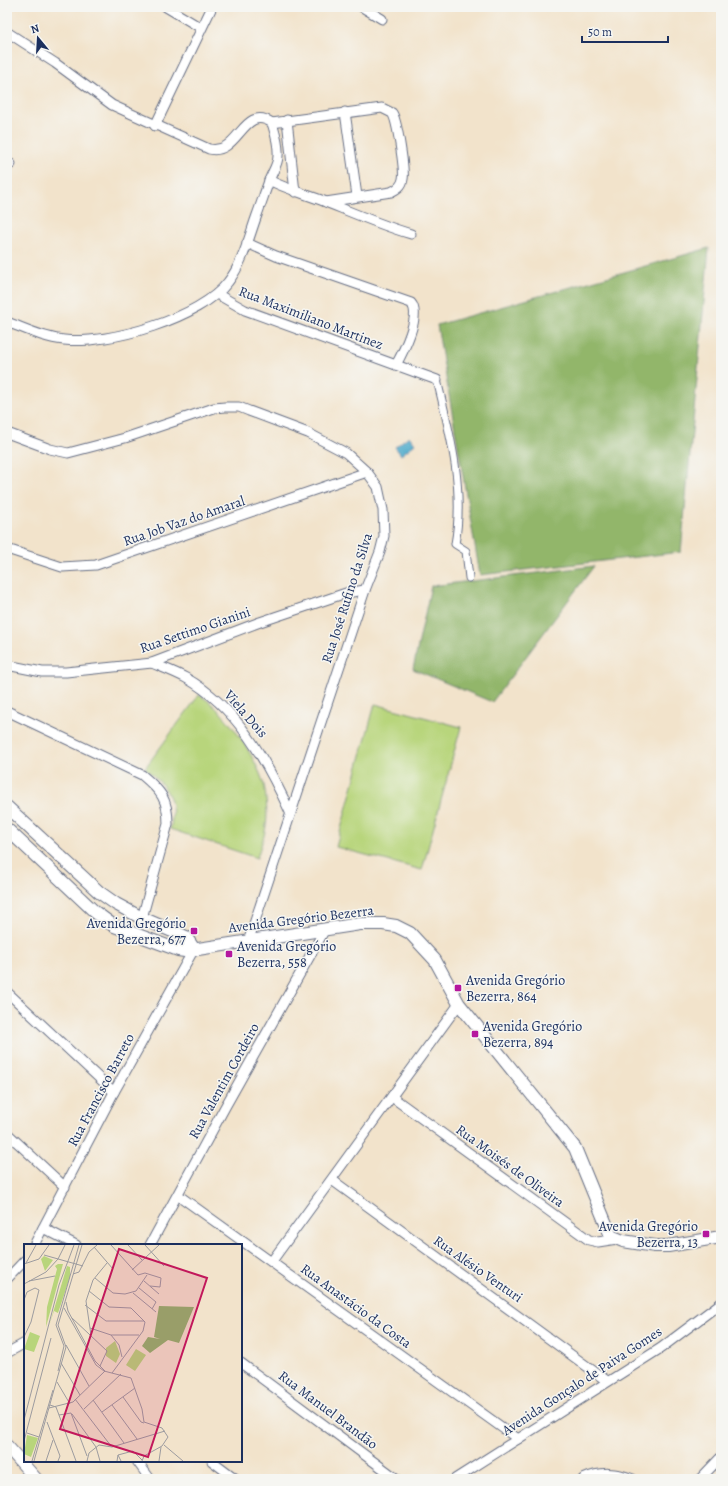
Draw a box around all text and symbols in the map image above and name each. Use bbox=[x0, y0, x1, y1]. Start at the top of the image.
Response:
north arrow bbox=[18, 18, 58, 58]
scale bar bbox=[582, 18, 668, 44]
text: N bbox=[29, 21, 41, 37]
text: 50 m bbox=[588, 24, 612, 40]
street label: Rua Maximiliano Martinez bbox=[236, 282, 386, 354]
street label: Rua Job Vaz do Amaral bbox=[121, 491, 248, 551]
street label: Rua José Rufino da Silva bbox=[317, 530, 377, 666]
street label: Rua Settimo Gianini bbox=[137, 602, 253, 658]
street label: Viela Dois bbox=[219, 685, 272, 742]
street label: Avenida Gregório Bezerra bbox=[226, 901, 375, 937]
place label: Avenida Gregório Bezerra, 677 bbox=[86, 914, 186, 949]
marker: Avenida Gregório Bezerra, 677 bbox=[189, 926, 199, 936]
place label: Avenida Gregório Bezerra, 558 bbox=[236, 937, 336, 972]
marker: Avenida Gregório Bezerra, 558 bbox=[224, 949, 234, 959]
place label: Avenida Gregório Bezerra, 864 bbox=[465, 971, 565, 1006]
marker: Avenida Gregório Bezerra, 864 bbox=[453, 983, 463, 993]
place label: Avenida Gregório Bezerra, 894 bbox=[482, 1017, 582, 1052]
street label: Rua Valentim Cordeiro bbox=[184, 1020, 264, 1142]
marker: Avenida Gregório Bezerra, 894 bbox=[470, 1029, 480, 1039]
street label: Rua Francisco Barreto bbox=[63, 1030, 139, 1150]
street label: Rua Moisés de Oliveira bbox=[452, 1120, 568, 1212]
place label: Avenida Gregório Bezerra, 13 bbox=[598, 1217, 698, 1252]
marker: Avenida Gregório Bezerra, 13 bbox=[701, 1229, 711, 1239]
street label: Rua Alésio Venturi bbox=[430, 1231, 526, 1307]
inset map bbox=[24, 1244, 242, 1462]
street label: Rua Anastácio da Costa bbox=[297, 1259, 416, 1353]
street label: Avenida Gonçalo de Paiva Gomes bbox=[498, 1322, 666, 1440]
street label: Rua Manuel Brandão bbox=[275, 1366, 381, 1454]

